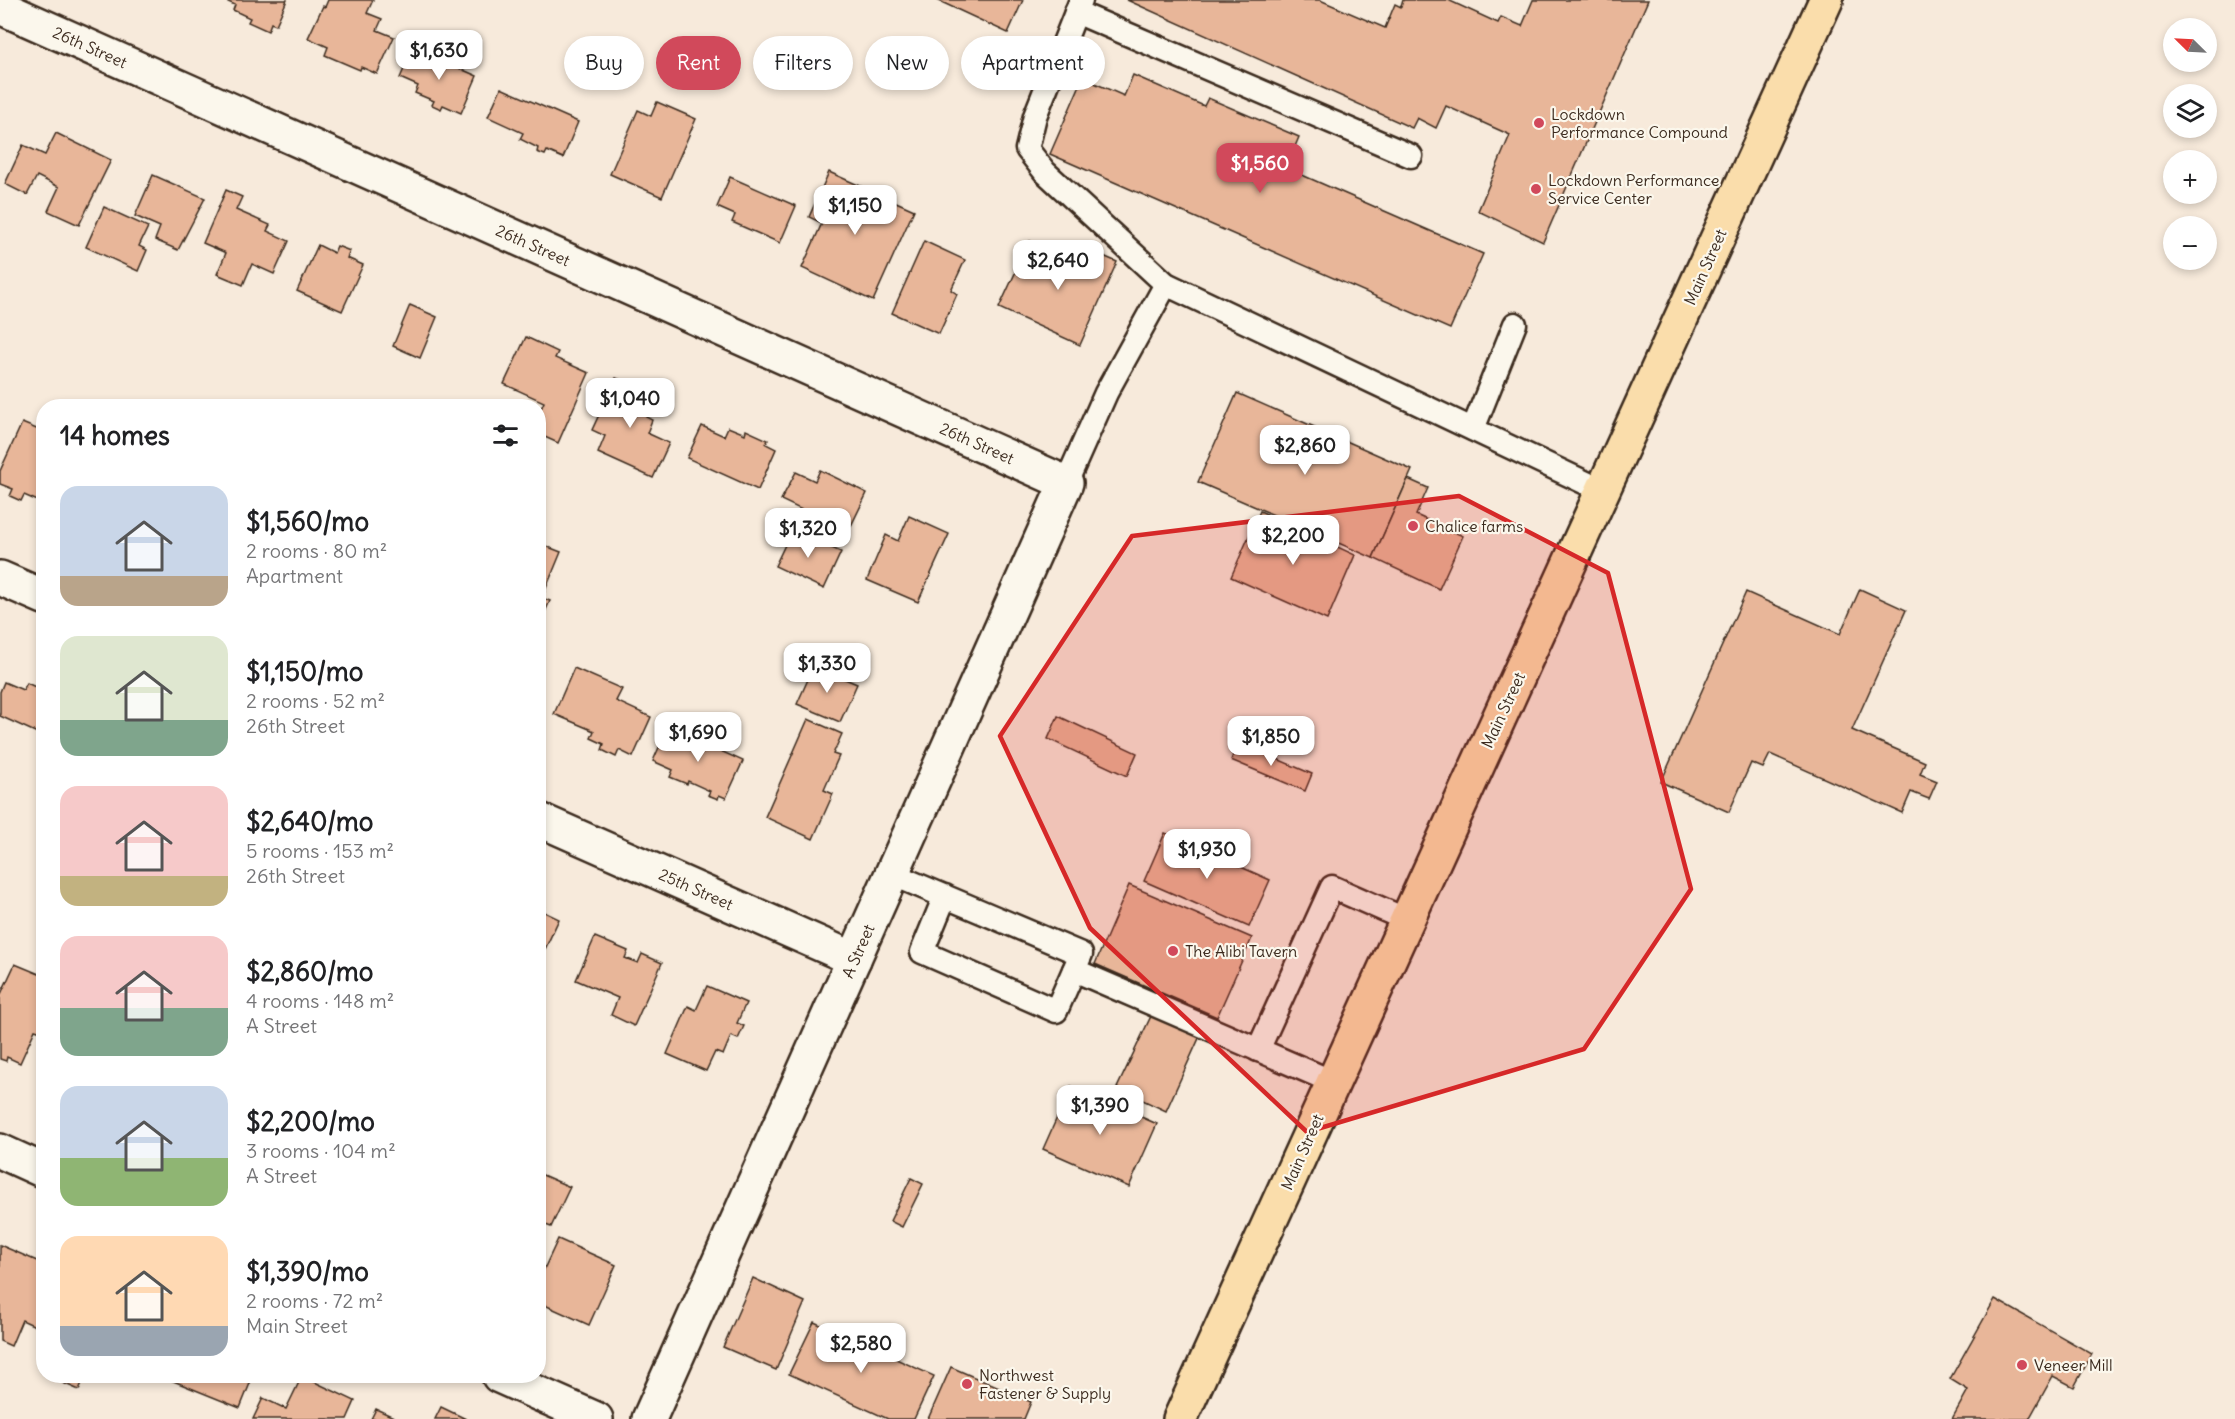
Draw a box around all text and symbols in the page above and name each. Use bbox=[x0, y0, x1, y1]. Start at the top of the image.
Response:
north arrow bbox=[2163, 18, 2217, 72]
map controls bbox=[2163, 18, 2217, 270]
street label: 26th Street bbox=[50, 22, 131, 72]
pin: $1,630 bbox=[390, 30, 488, 81]
chip: Buy bbox=[564, 36, 644, 90]
chip: Rent bbox=[656, 36, 741, 90]
chip: Filters bbox=[753, 36, 853, 90]
chip: New bbox=[865, 36, 949, 90]
chip: Apartment bbox=[961, 36, 1105, 90]
text: $1,630 bbox=[410, 37, 468, 62]
button: layers bbox=[2163, 84, 2217, 138]
place label: Lockdown Performance Compound bbox=[1551, 104, 1728, 142]
marker: Lockdown Performance Compound bbox=[1532, 116, 1546, 130]
pin: $1,560 bbox=[1211, 143, 1309, 194]
text: $1,560 bbox=[1230, 150, 1290, 175]
button: + bbox=[2163, 150, 2217, 204]
place label: Lockdown Performance Service Center bbox=[1548, 170, 1719, 208]
marker: Lockdown Performance Service Center bbox=[1529, 182, 1543, 196]
pin: $1,150 bbox=[806, 185, 904, 236]
text: $1,150 bbox=[828, 192, 882, 217]
button: − bbox=[2163, 216, 2217, 270]
street label: 26th Street bbox=[493, 220, 574, 270]
street label: Main Street bbox=[1679, 225, 1731, 308]
pin: $2,640 bbox=[1009, 240, 1107, 291]
text: $2,640 bbox=[1027, 247, 1089, 272]
pin: $1,040 bbox=[581, 378, 679, 429]
text: $1,040 bbox=[600, 385, 660, 410]
street label: 26th Street bbox=[937, 418, 1018, 468]
text: 14 homes bbox=[60, 419, 170, 452]
icon: filters bbox=[489, 419, 522, 452]
pin: $2,860 bbox=[1256, 425, 1354, 476]
text: $2,860 bbox=[1274, 432, 1336, 457]
text: $1,560/mo bbox=[246, 505, 369, 538]
pin: $1,320 bbox=[759, 508, 857, 559]
icon: home bbox=[108, 510, 180, 582]
text: $1,320 bbox=[779, 515, 837, 540]
pin: $2,200 bbox=[1244, 515, 1342, 566]
place label: Chalice farms bbox=[1425, 516, 1523, 536]
marker: Chalice farms bbox=[1406, 519, 1420, 533]
text: $2,200 bbox=[1261, 522, 1325, 547]
text: 2 rooms · 80 m² bbox=[246, 538, 387, 563]
text: Apartment bbox=[246, 563, 343, 588]
pin: $1,330 bbox=[778, 643, 876, 694]
text: $1,330 bbox=[798, 650, 856, 675]
text: $1,150/mo bbox=[246, 655, 363, 688]
icon: home bbox=[108, 660, 180, 732]
street label: Main Street bbox=[1477, 668, 1530, 751]
text: 2 rooms · 52 m² bbox=[246, 688, 385, 713]
pin: $1,690 bbox=[649, 712, 747, 763]
text: 26th Street bbox=[246, 713, 345, 738]
pin: $1,850 bbox=[1222, 716, 1320, 767]
text: $1,690 bbox=[668, 719, 728, 744]
text: $1,850 bbox=[1241, 723, 1301, 748]
text: $2,640/mo bbox=[246, 805, 373, 838]
icon: home bbox=[108, 810, 180, 882]
pin: $1,930 bbox=[1158, 829, 1256, 880]
text: $1,930 bbox=[1178, 836, 1236, 861]
text: 5 rooms · 153 m² bbox=[246, 838, 394, 863]
text: 26th Street bbox=[246, 863, 345, 888]
street label: 25th Street bbox=[656, 864, 737, 914]
street label: A Street bbox=[837, 920, 879, 981]
place label: The Alibi Tavern bbox=[1185, 941, 1297, 961]
marker: The Alibi Tavern bbox=[1166, 944, 1180, 958]
text: $2,860/mo bbox=[246, 955, 373, 988]
icon: home bbox=[108, 960, 180, 1032]
text: 4 rooms · 148 m² bbox=[246, 988, 394, 1013]
text: A Street bbox=[246, 1013, 317, 1038]
pin: $1,390 bbox=[1051, 1085, 1149, 1136]
text: $1,390 bbox=[1071, 1092, 1129, 1117]
text: $2,200/mo bbox=[246, 1105, 375, 1138]
icon: home bbox=[108, 1110, 180, 1182]
street label: Main Street bbox=[1276, 1110, 1328, 1193]
text: 3 rooms · 104 m² bbox=[246, 1138, 396, 1163]
text: A Street bbox=[246, 1163, 317, 1188]
text: $1,390/mo bbox=[246, 1255, 369, 1288]
icon: home bbox=[108, 1260, 180, 1332]
text: 2 rooms · 72 m² bbox=[246, 1288, 383, 1313]
text: Main Street bbox=[246, 1313, 348, 1338]
pin: $2,580 bbox=[812, 1323, 910, 1374]
text: $2,580 bbox=[830, 1330, 892, 1355]
place label: Veneer Mill bbox=[2034, 1355, 2113, 1375]
marker: Veneer Mill bbox=[2015, 1358, 2029, 1372]
place label: Northwest Fastener & Supply bbox=[979, 1365, 1111, 1403]
marker: Northwest Fastener & Supply bbox=[960, 1377, 974, 1391]

